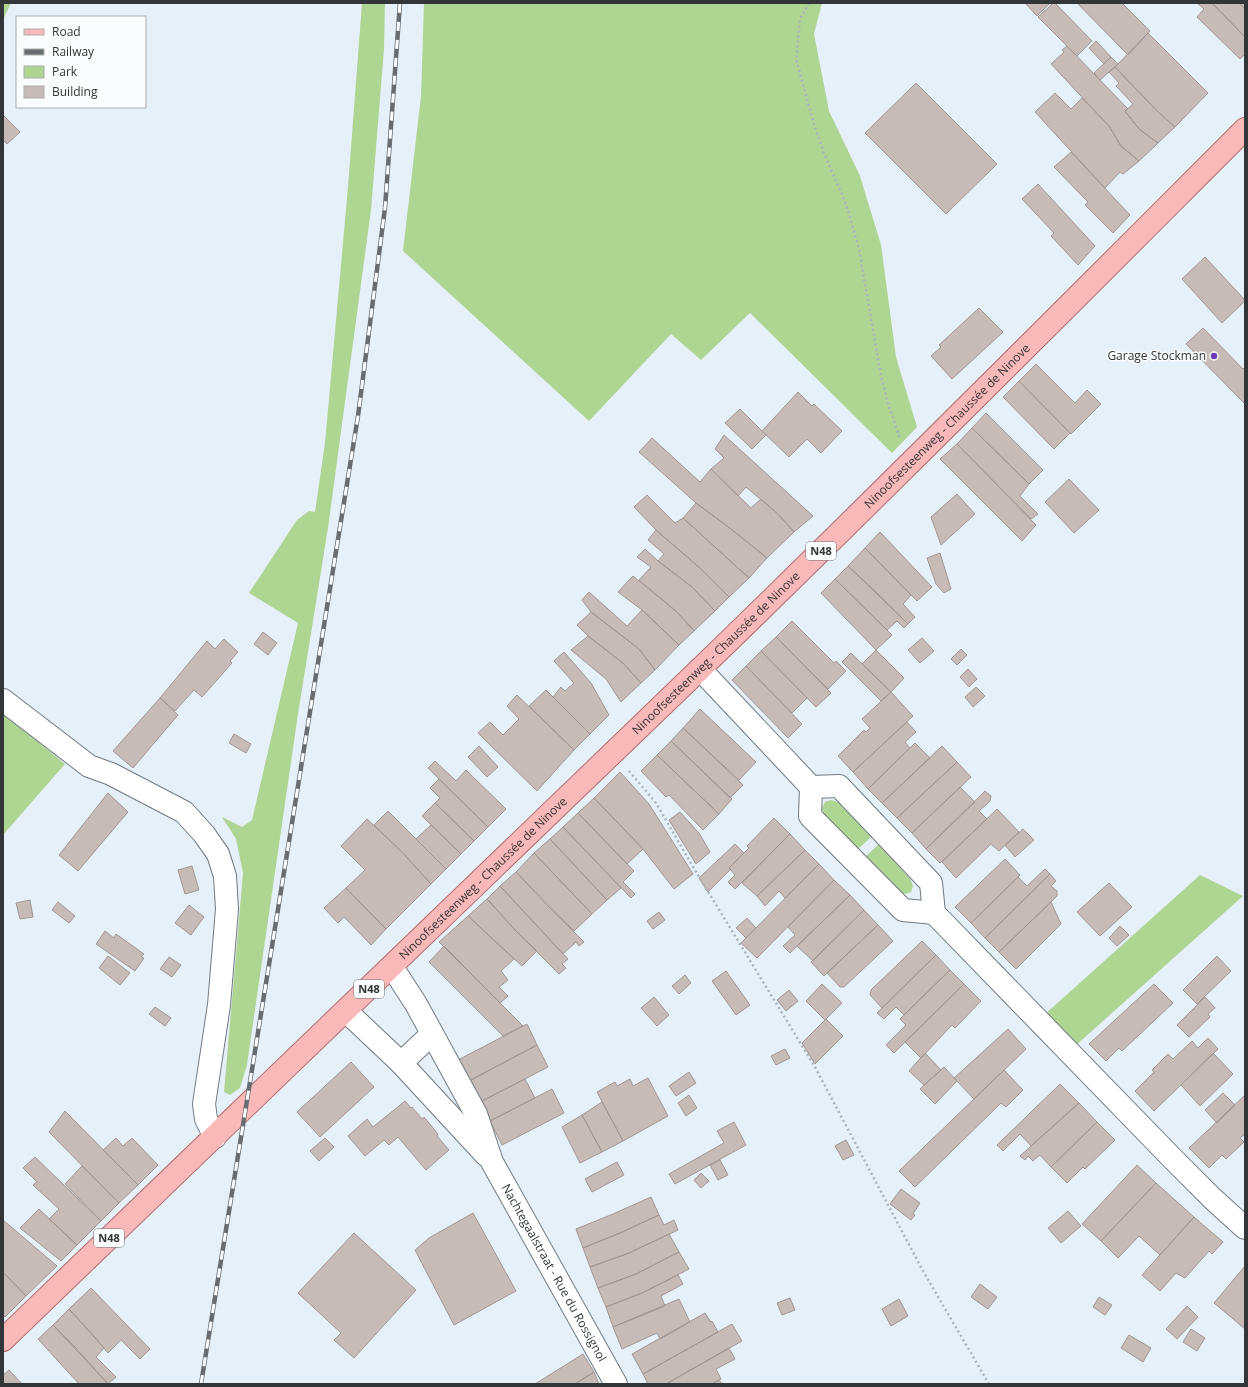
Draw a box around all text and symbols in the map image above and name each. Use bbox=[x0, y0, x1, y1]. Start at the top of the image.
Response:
legend bbox=[16, 16, 146, 108]
text: Road bbox=[52, 23, 81, 40]
text: Railway bbox=[52, 43, 95, 60]
text: Park bbox=[52, 63, 78, 80]
text: Building bbox=[52, 83, 98, 100]
street label: Ninoofsesteenweg - Chaussée de Ninove bbox=[860, 339, 1034, 512]
place label: Garage Stockman bbox=[1107, 347, 1206, 364]
marker: Garage Stockman bbox=[1209, 351, 1219, 361]
road number: N48 bbox=[806, 542, 836, 560]
street label: Ninoofsesteenweg - Chaussée de Ninove bbox=[628, 567, 803, 738]
street label: Ninoofsesteenweg - Chaussée de Ninove bbox=[395, 793, 571, 963]
road number: N48 bbox=[354, 980, 384, 998]
street label: Nachtegaalstraat - Rue du Rossignol bbox=[498, 1181, 611, 1365]
road number: N48 bbox=[94, 1229, 124, 1247]

